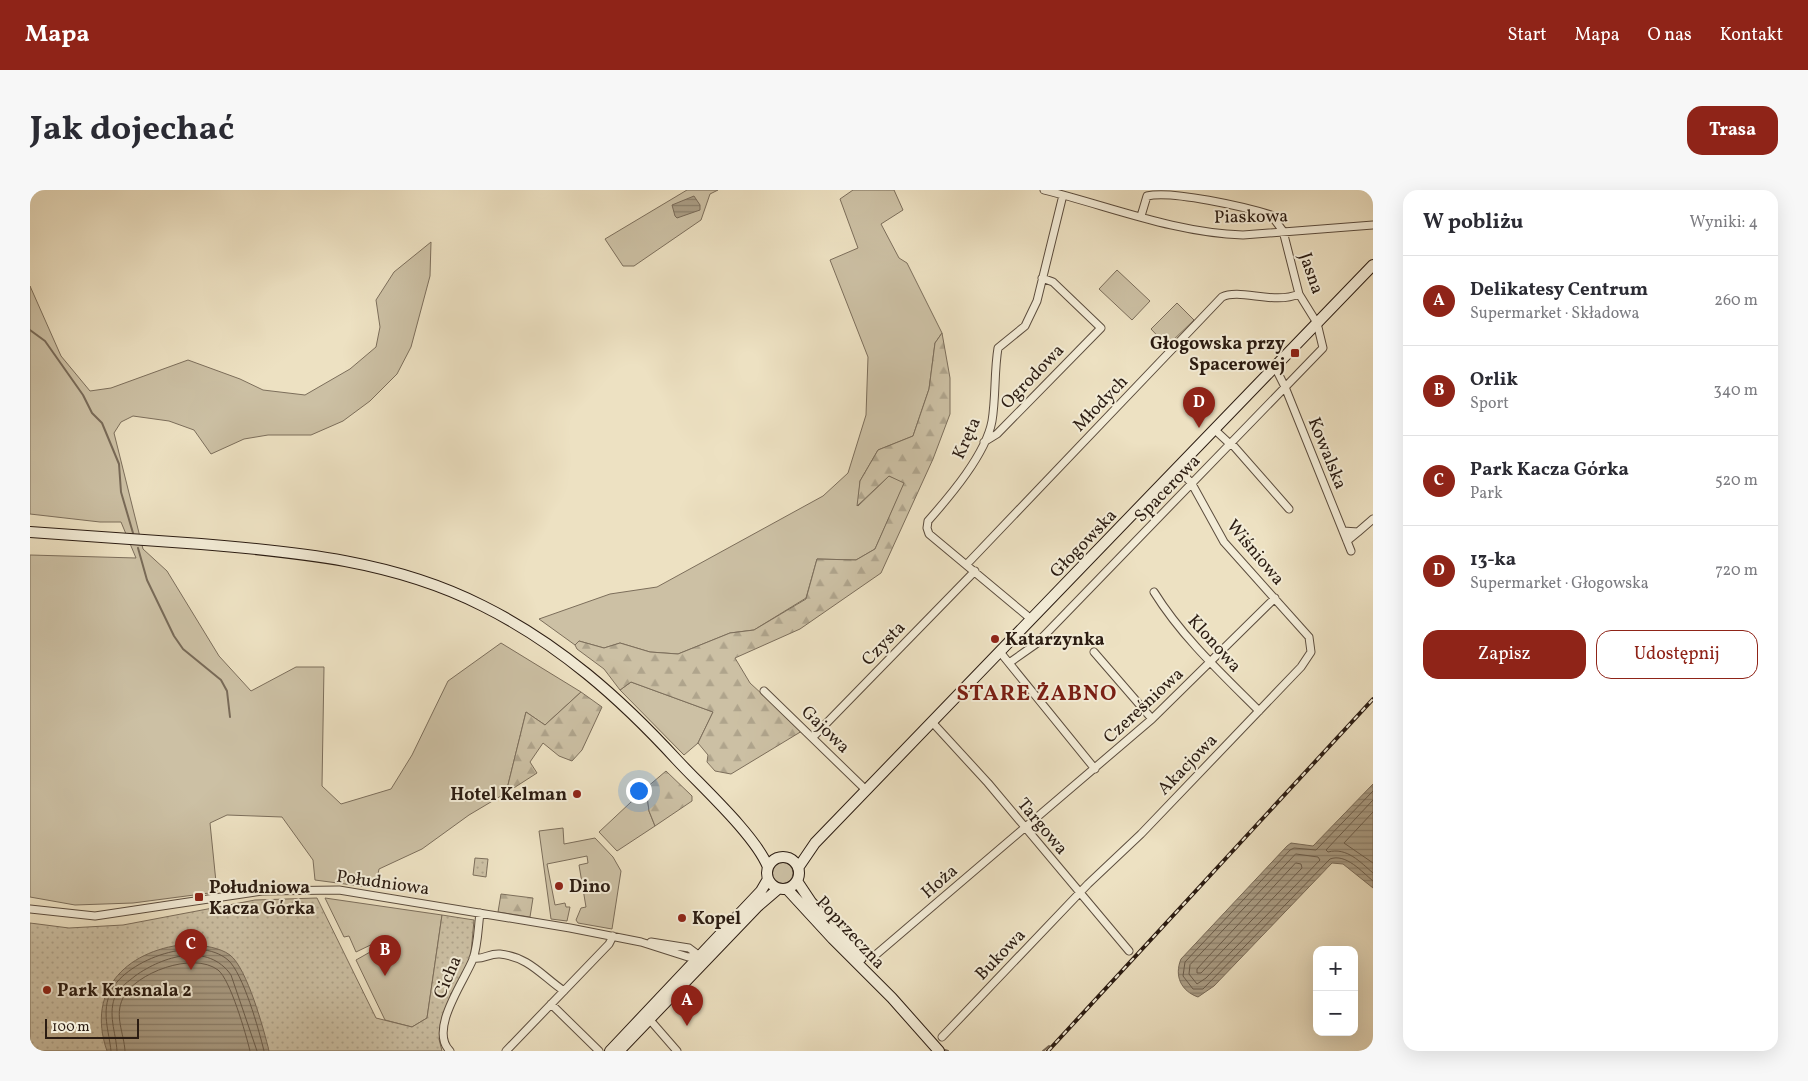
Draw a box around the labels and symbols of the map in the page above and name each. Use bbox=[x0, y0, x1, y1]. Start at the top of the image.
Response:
street label: Piaskowa bbox=[1214, 204, 1288, 231]
street label: Jasna bbox=[1292, 249, 1329, 298]
place label: Głogowska przy Spacerowej bbox=[1150, 332, 1285, 378]
street label: Ogrodowa bbox=[996, 339, 1071, 415]
marker: Głogowska przy Spacerowej bbox=[1289, 347, 1301, 359]
street label: Młodych bbox=[1068, 370, 1134, 438]
pin: D bbox=[1183, 387, 1215, 428]
street label: Kręta bbox=[947, 414, 988, 464]
street label: Kowalska bbox=[1301, 414, 1352, 493]
street label: Spacerowa bbox=[1129, 450, 1207, 529]
street label: Głogowska bbox=[1045, 504, 1123, 584]
street label: Wiśniowa bbox=[1220, 515, 1290, 591]
street label: Klonowa bbox=[1181, 610, 1247, 678]
street label: Czysta bbox=[857, 616, 912, 672]
place label: Katarzynka bbox=[1005, 628, 1105, 653]
marker: Katarzynka bbox=[989, 633, 1001, 645]
street label: Czereśniowa bbox=[1098, 662, 1190, 750]
district label: STARE ŻABNO bbox=[957, 679, 1117, 710]
street label: Gajowa bbox=[795, 700, 855, 760]
street label: Akacjowa bbox=[1152, 729, 1224, 801]
your location bbox=[626, 778, 652, 804]
place label: Hotel Kelman bbox=[450, 783, 567, 808]
marker: Hotel Kelman bbox=[571, 788, 583, 800]
street label: Targowa bbox=[1011, 793, 1073, 861]
street label: Hoża bbox=[916, 859, 964, 905]
street label: Południowa bbox=[335, 865, 431, 902]
place label: Dino bbox=[569, 875, 610, 900]
place label: Południowa Kacza Górka bbox=[209, 876, 315, 922]
marker: Dino bbox=[553, 880, 565, 892]
marker: Południowa Kacza Górka bbox=[193, 891, 205, 903]
street label: Poprzeczna bbox=[809, 891, 890, 975]
place label: Kopel bbox=[692, 907, 741, 932]
marker: Kopel bbox=[676, 912, 688, 924]
street label: Bukowa bbox=[970, 924, 1032, 986]
pin: C bbox=[175, 929, 207, 970]
pin: B bbox=[369, 935, 401, 976]
street label: Cicha bbox=[428, 952, 469, 1003]
place label: Park Krasnala 2 bbox=[57, 979, 192, 1004]
marker: Park Krasnala 2 bbox=[41, 984, 53, 996]
pin: A bbox=[671, 985, 703, 1026]
scale bar bbox=[45, 1016, 139, 1039]

